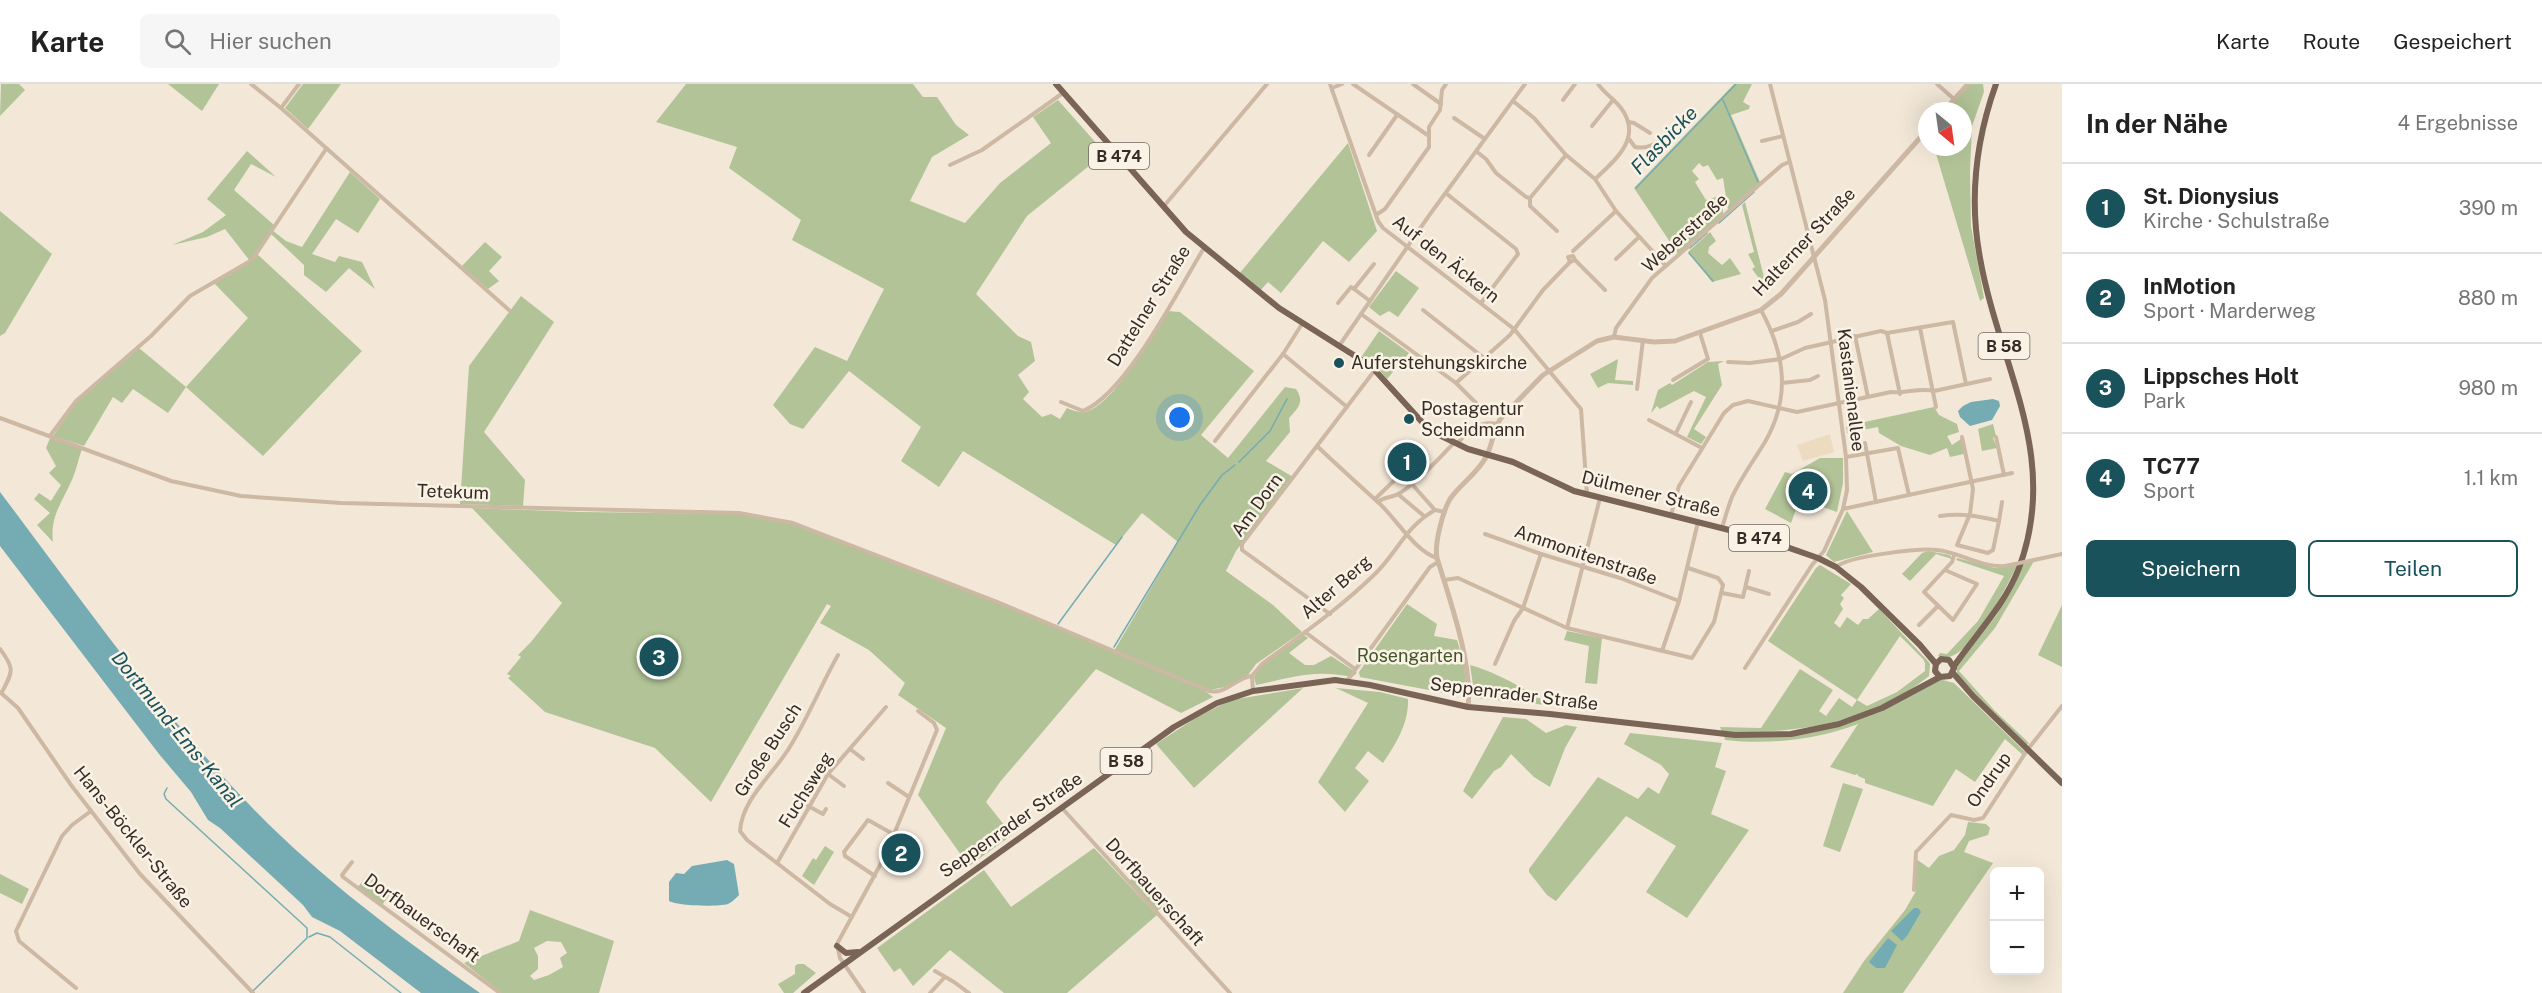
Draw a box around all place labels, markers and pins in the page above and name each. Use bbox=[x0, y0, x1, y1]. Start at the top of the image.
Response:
place label: Auferstehungskirche bbox=[1351, 352, 1527, 373]
marker: Auferstehungskirche bbox=[1332, 356, 1346, 370]
place label: Postagentur Scheidmann bbox=[1421, 398, 1525, 440]
marker: Postagentur Scheidmann bbox=[1402, 412, 1416, 426]
pin: 1 bbox=[1388, 440, 1426, 484]
pin: 4 bbox=[1788, 468, 1828, 514]
pin: 3 bbox=[640, 634, 678, 680]
pin: 2 bbox=[882, 830, 920, 876]

